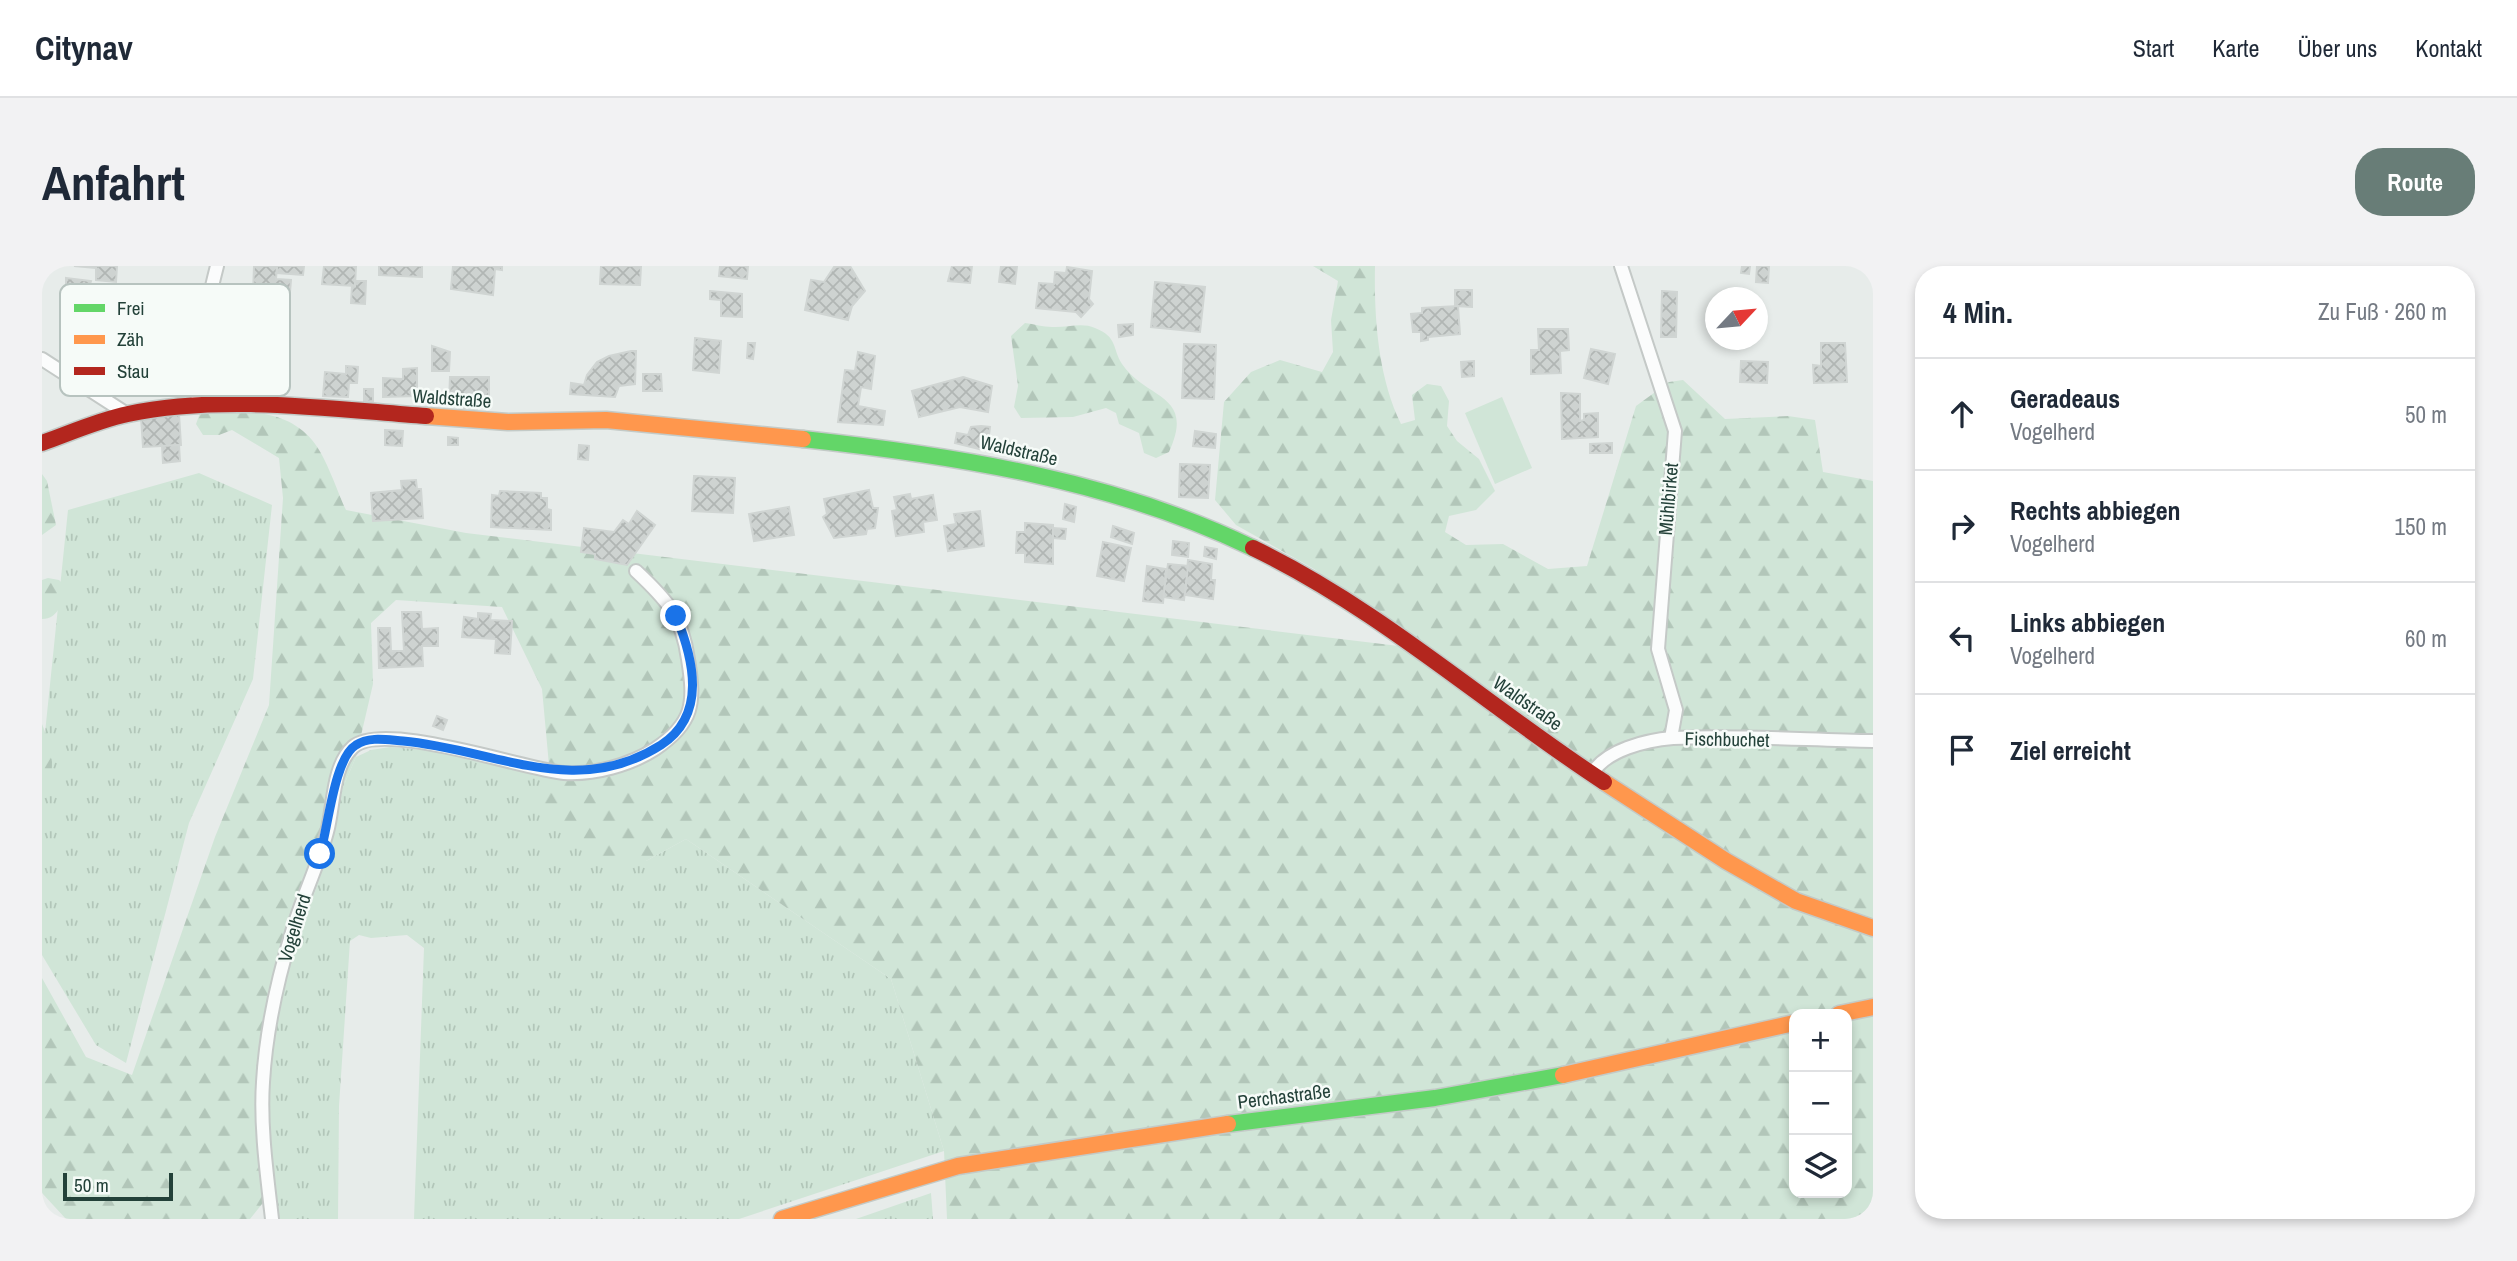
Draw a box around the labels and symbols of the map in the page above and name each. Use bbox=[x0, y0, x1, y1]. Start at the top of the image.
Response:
legend bbox=[60, 284, 290, 396]
north arrow bbox=[1705, 287, 1768, 350]
text: Frei bbox=[117, 295, 145, 321]
text: Zäh bbox=[117, 326, 144, 352]
text: Stau bbox=[117, 358, 149, 384]
street label: Waldstraße bbox=[412, 382, 492, 414]
street label: Waldstraße bbox=[978, 428, 1060, 472]
street label: Mühlbirket bbox=[1652, 461, 1684, 536]
route end bbox=[660, 600, 691, 631]
street label: Waldstraße bbox=[1488, 670, 1568, 736]
street label: Fischbuchet bbox=[1684, 725, 1770, 753]
route start bbox=[304, 838, 335, 869]
street label: Vogelherd bbox=[271, 891, 317, 965]
street label: Perchastraße bbox=[1236, 1077, 1332, 1115]
scale bar bbox=[63, 1170, 173, 1202]

